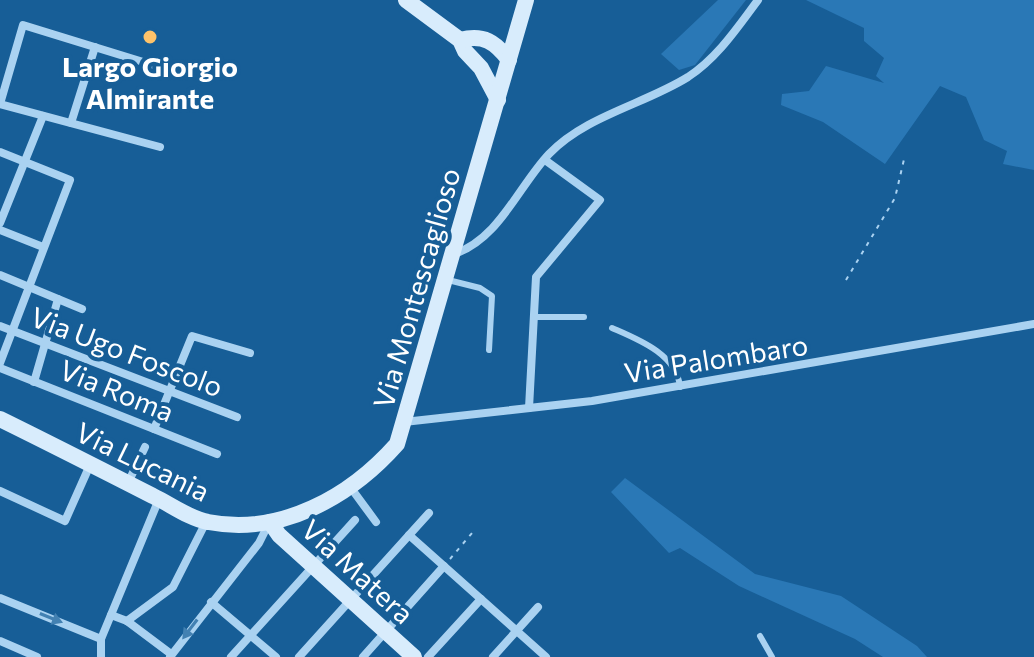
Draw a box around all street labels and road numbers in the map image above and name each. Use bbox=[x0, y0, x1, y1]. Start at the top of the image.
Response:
street label: Via Montescaglioso bbox=[365, 164, 467, 412]
street label: Via Ugo Foscolo bbox=[26, 299, 228, 403]
street label: Via Palombaro bbox=[622, 327, 810, 389]
street label: Via Roma bbox=[55, 352, 179, 428]
street label: Via Lucania bbox=[71, 414, 215, 508]
street label: Via Matera bbox=[295, 512, 421, 630]

